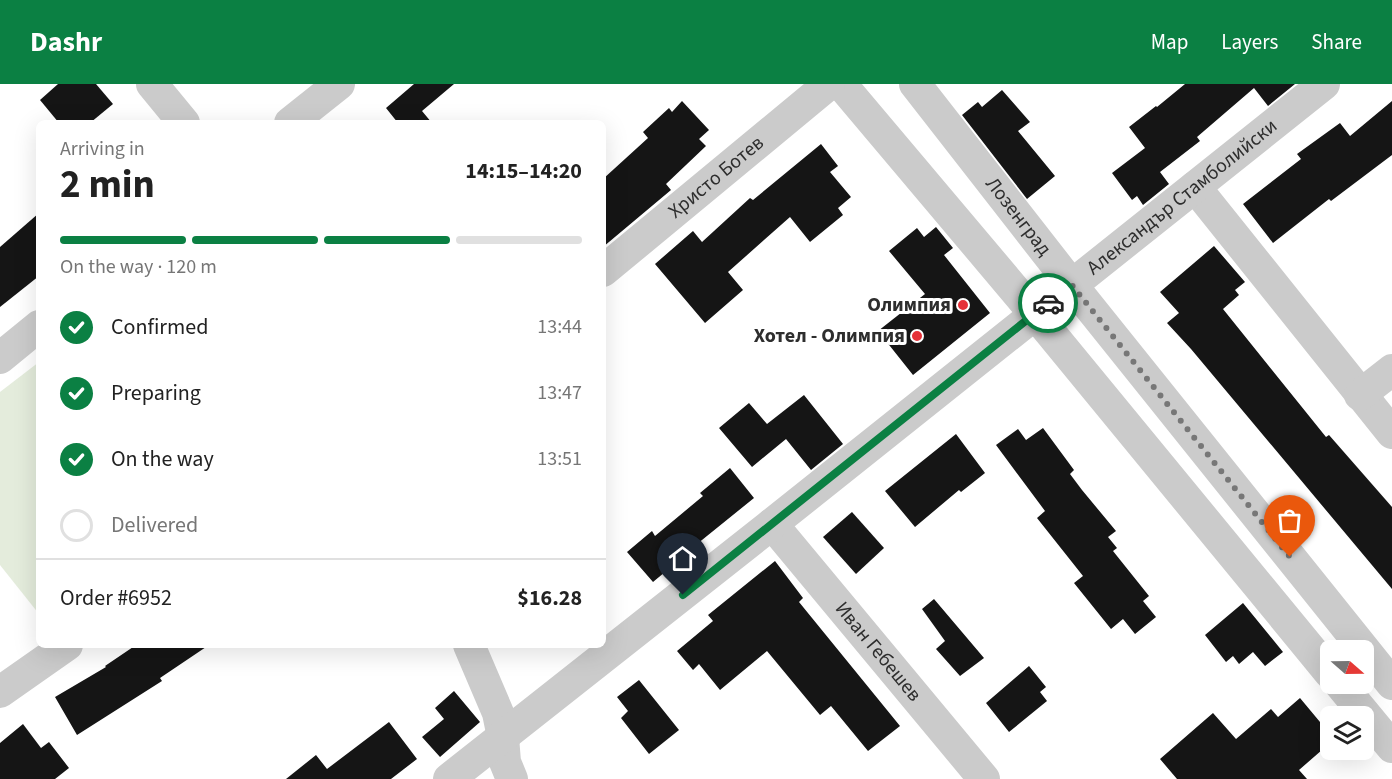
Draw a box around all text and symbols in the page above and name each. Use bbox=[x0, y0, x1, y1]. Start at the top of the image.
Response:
text: Dashr bbox=[30, 22, 102, 62]
text: Map bbox=[1151, 27, 1188, 57]
text: Layers bbox=[1221, 27, 1278, 57]
text: Share bbox=[1311, 27, 1362, 57]
street label: Александър Стамболийски bbox=[1081, 112, 1283, 282]
street label: Христо Ботев bbox=[662, 129, 770, 225]
text: Arriving in bbox=[60, 135, 145, 163]
text: 14:15–14:20 bbox=[465, 155, 582, 187]
text: 2 min bbox=[60, 157, 155, 213]
street label: Лозенград bbox=[979, 171, 1058, 262]
text: On the way · 120 m bbox=[60, 253, 217, 281]
courier bbox=[1018, 273, 1078, 333]
icon: car bbox=[1032, 287, 1065, 320]
place label: Олимпия bbox=[867, 291, 951, 319]
marker: Олимпия bbox=[956, 298, 970, 312]
icon: check bbox=[60, 311, 93, 344]
text: Confirmed bbox=[111, 311, 208, 343]
text: 13:44 bbox=[537, 313, 582, 341]
place label: Хотел - Олимпия bbox=[754, 322, 905, 350]
marker: Хотел - Олимпия bbox=[910, 329, 924, 343]
icon: check bbox=[60, 377, 93, 410]
text: Preparing bbox=[111, 377, 201, 409]
text: 13:47 bbox=[537, 379, 582, 407]
icon: check bbox=[60, 443, 93, 476]
text: On the way bbox=[111, 443, 214, 475]
text: 13:51 bbox=[537, 445, 582, 473]
pin bbox=[1264, 495, 1315, 557]
icon: bag bbox=[1273, 504, 1306, 537]
text: Delivered bbox=[111, 509, 198, 541]
pin bbox=[657, 533, 708, 595]
icon: home bbox=[666, 542, 699, 575]
text: Order #6952 bbox=[60, 582, 172, 614]
text: $16.28 bbox=[517, 582, 582, 614]
street label: Иван Гебешев bbox=[828, 596, 928, 708]
north arrow bbox=[1320, 640, 1374, 694]
map controls bbox=[1320, 640, 1374, 760]
button: layers bbox=[1320, 706, 1374, 760]

